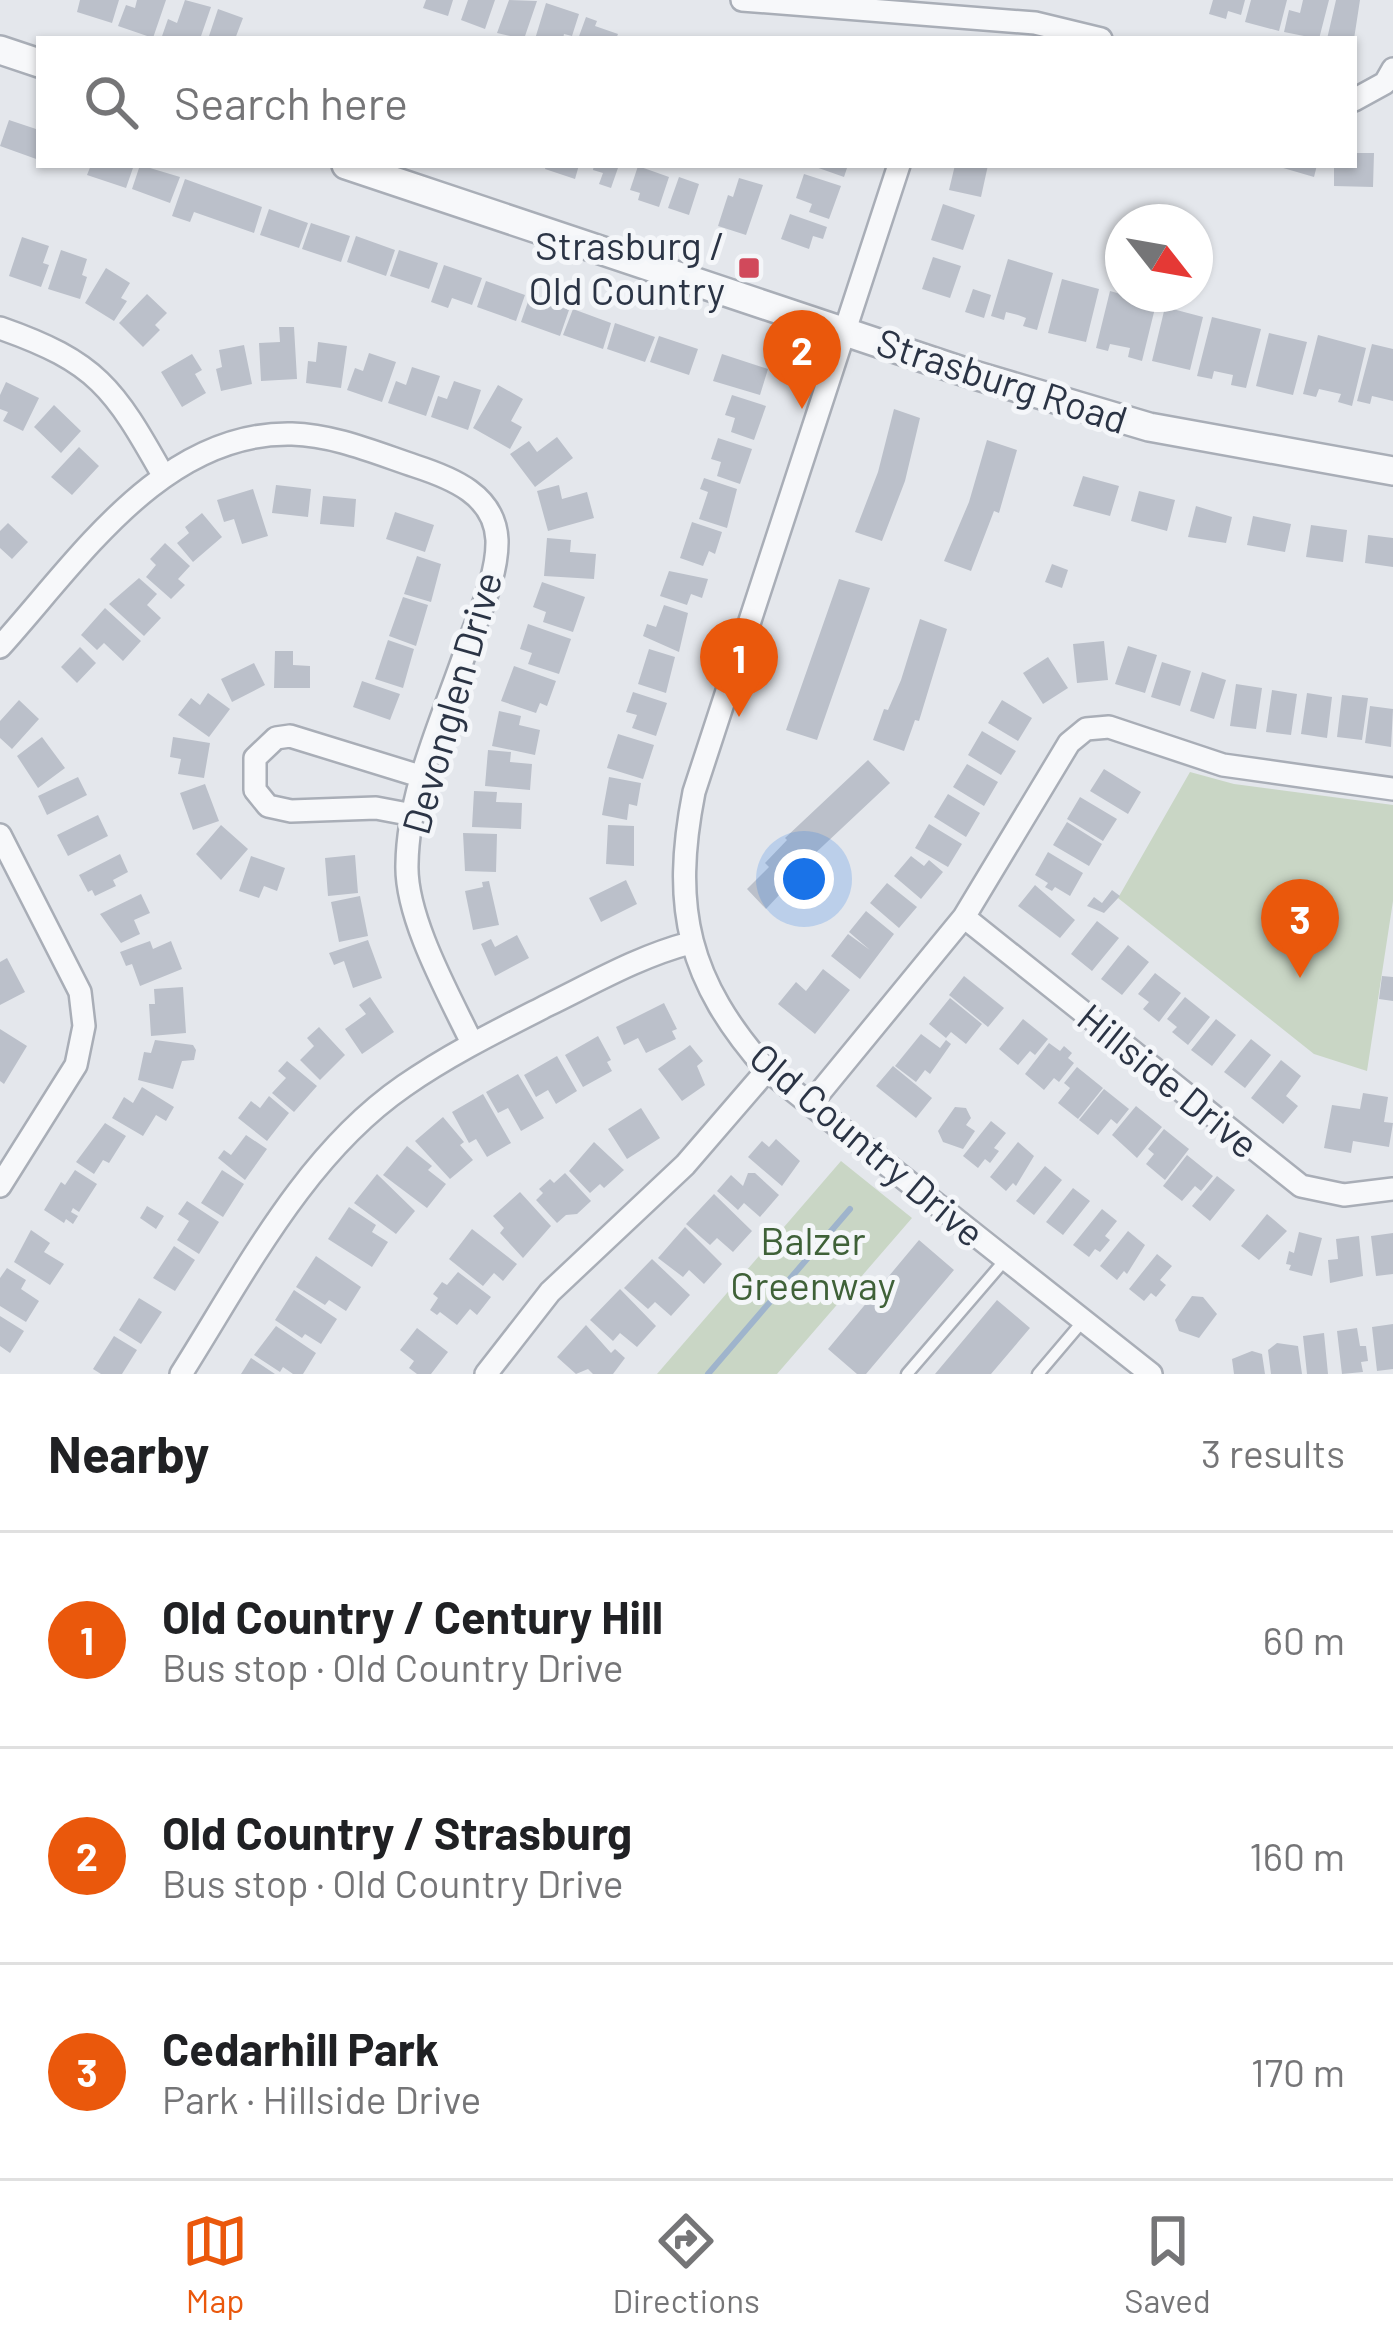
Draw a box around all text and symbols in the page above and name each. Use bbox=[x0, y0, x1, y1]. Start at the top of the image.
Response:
search box bbox=[36, 36, 1357, 168]
icon: search bbox=[78, 69, 144, 135]
text: Search here bbox=[174, 75, 408, 129]
north arrow bbox=[1105, 204, 1213, 312]
place label: Strasburg / Old Country bbox=[528, 221, 725, 313]
marker: Strasburg / Old Country bbox=[736, 255, 762, 281]
pin: 2 bbox=[763, 310, 841, 409]
street label: Strasburg Road bbox=[871, 317, 1134, 442]
street label: Devonglen Drive bbox=[391, 566, 510, 839]
pin: 1 bbox=[700, 618, 778, 717]
your location bbox=[774, 849, 834, 909]
pin: 3 bbox=[1261, 879, 1339, 978]
street label: Hillside Drive bbox=[1069, 993, 1269, 1167]
street label: Old Country Drive bbox=[741, 1032, 995, 1255]
park label: Balzer Greenway bbox=[730, 1216, 896, 1308]
text: Nearby bbox=[48, 1422, 209, 1483]
text: 3 results bbox=[1201, 1429, 1345, 1476]
text: Old Country / Century Hill bbox=[162, 1589, 663, 1643]
text: 1 bbox=[80, 1616, 94, 1663]
text: 60 m bbox=[1263, 1616, 1345, 1663]
text: Bus stop · Old Country Drive bbox=[162, 1643, 624, 1690]
text: Old Country / Strasburg bbox=[162, 1805, 632, 1859]
text: 2 bbox=[76, 1832, 98, 1879]
text: 160 m bbox=[1249, 1832, 1345, 1879]
text: Bus stop · Old Country Drive bbox=[162, 1859, 624, 1906]
text: Cedarhill Park bbox=[162, 2021, 439, 2075]
text: 3 bbox=[76, 2048, 98, 2095]
text: 170 m bbox=[1251, 2048, 1345, 2095]
text: Park · Hillside Drive bbox=[162, 2075, 481, 2122]
tab: Map bbox=[182, 2208, 248, 2320]
tab: Directions bbox=[612, 2208, 760, 2320]
tab: Saved bbox=[1124, 2208, 1211, 2320]

